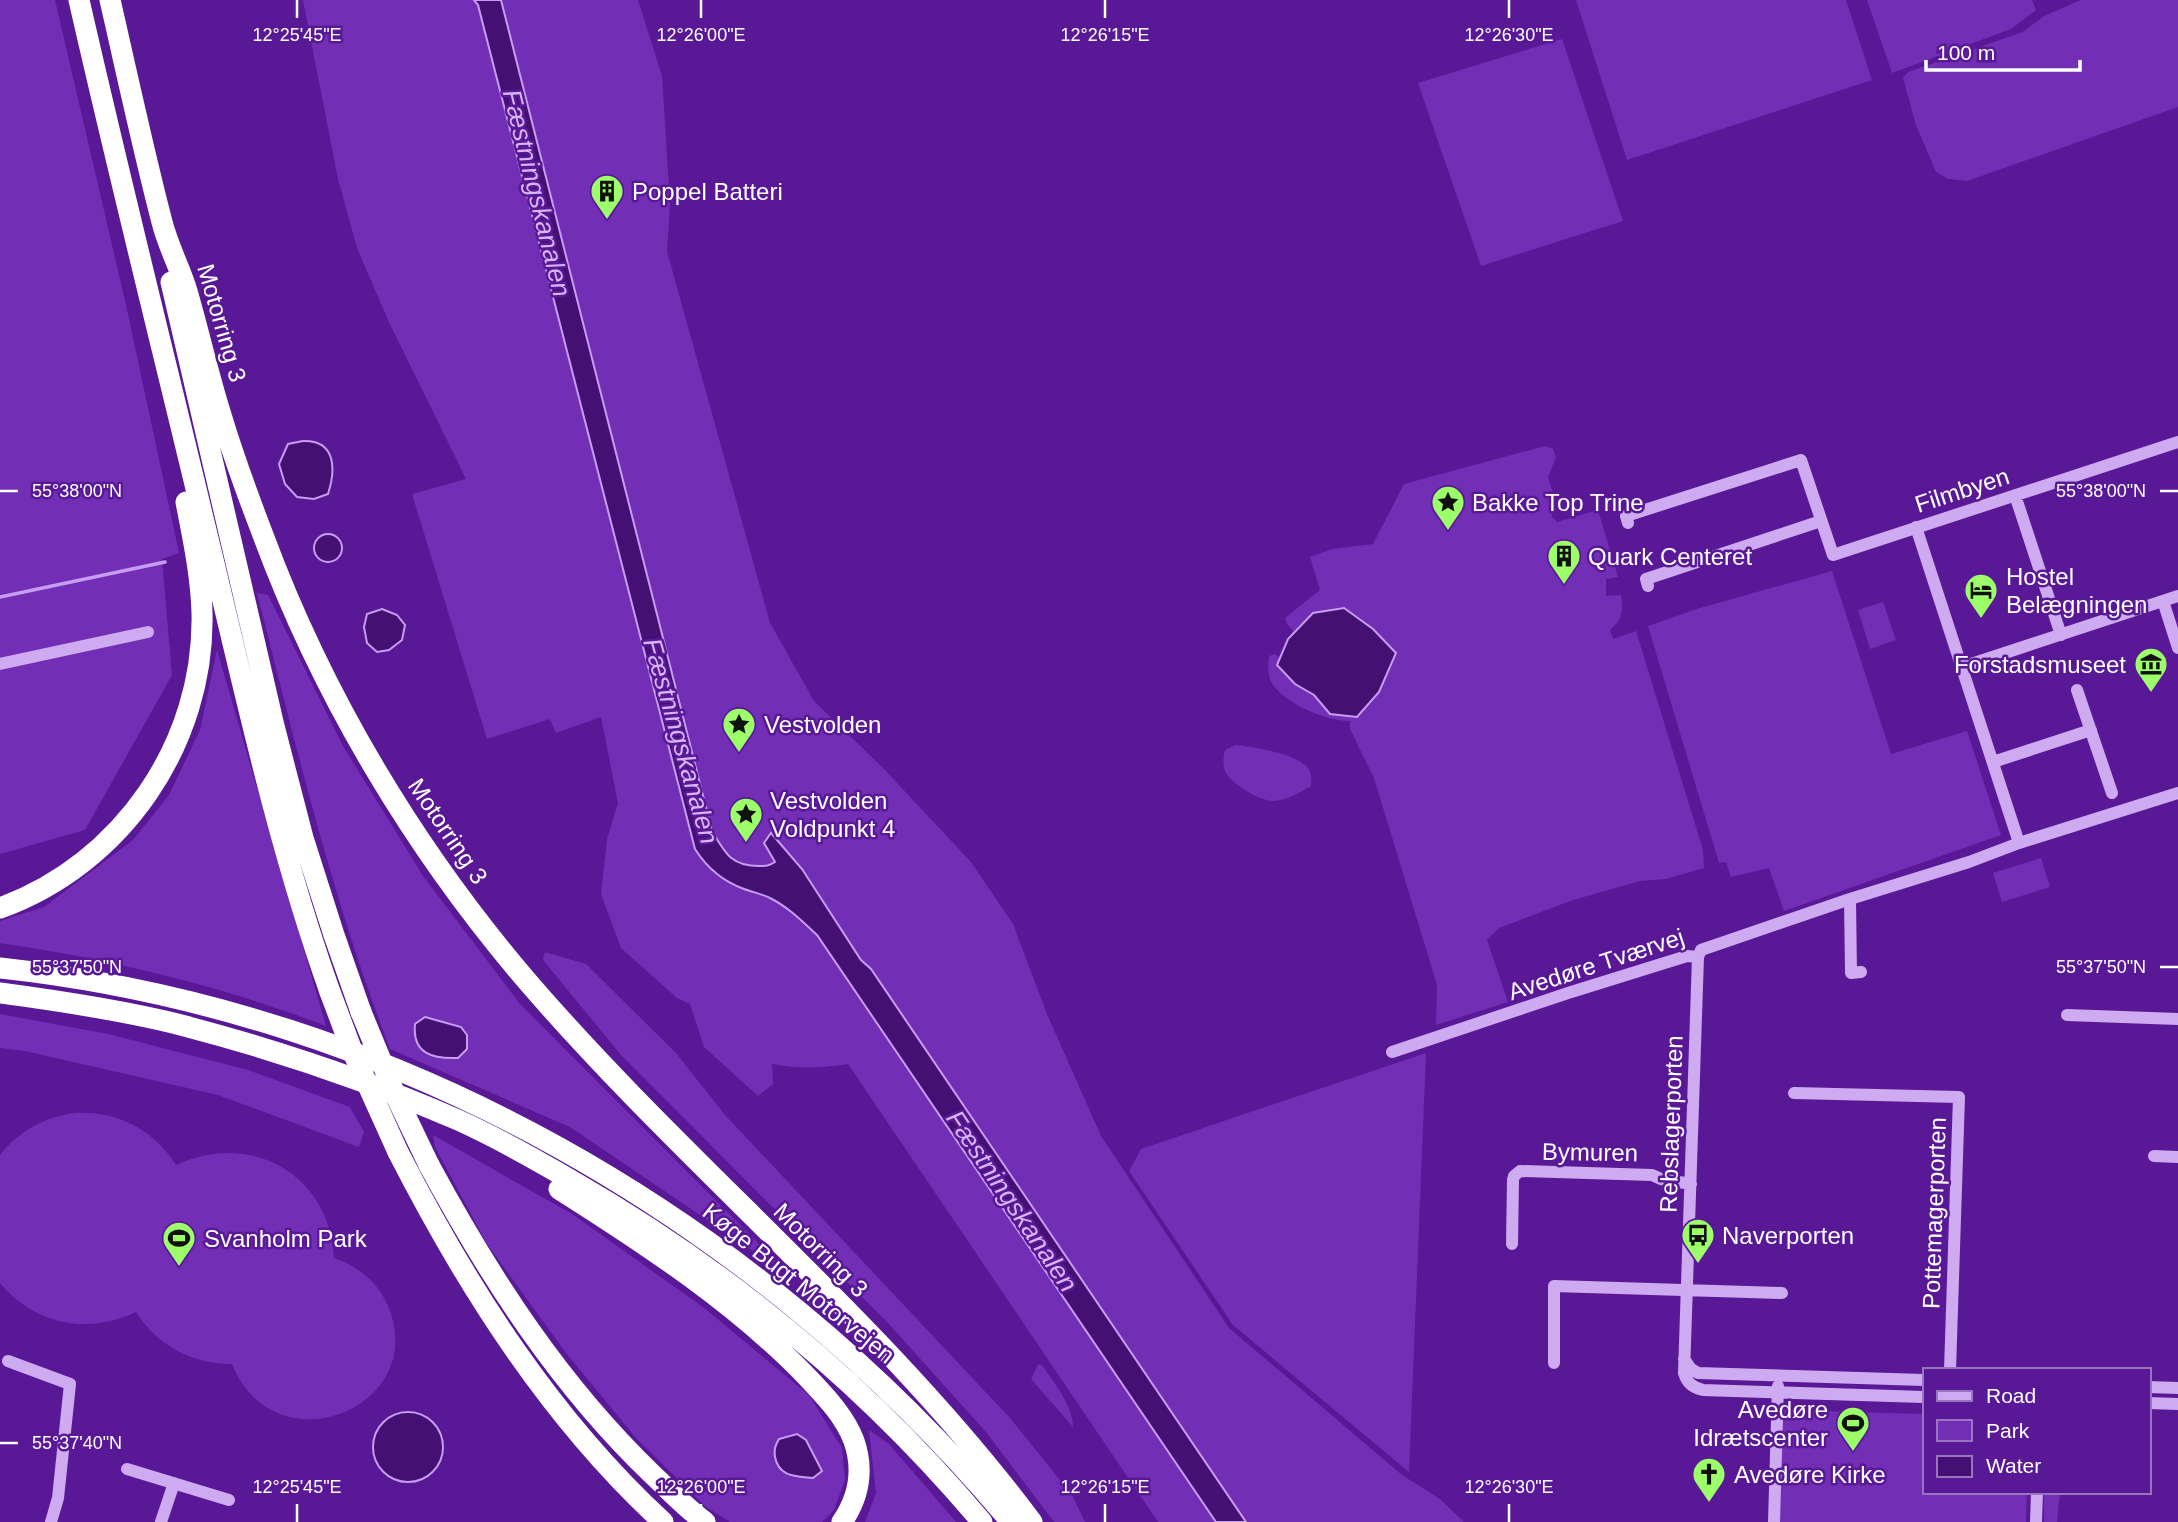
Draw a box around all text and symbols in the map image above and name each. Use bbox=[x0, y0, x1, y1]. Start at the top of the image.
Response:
text: 12°25'45"E bbox=[252, 25, 342, 45]
text: 12°26'00"E bbox=[656, 25, 746, 45]
text: 12°26'15"E bbox=[1060, 25, 1150, 45]
text: 12°26'30"E bbox=[1464, 25, 1554, 45]
scale bar bbox=[1926, 28, 2080, 72]
text: 100 m bbox=[1937, 41, 1995, 64]
water label: Fæstningskanalen bbox=[497, 86, 577, 300]
building icon: Poppel Batteri bbox=[588, 172, 626, 221]
place label: Poppel Batteri bbox=[632, 178, 783, 205]
street label: Motorring 3 bbox=[192, 261, 252, 385]
street label: Filmbyen bbox=[1912, 462, 2012, 518]
text: 55°38'00"N bbox=[32, 481, 122, 501]
text: 55°38'00"N bbox=[2056, 481, 2146, 501]
place icon: Bakke Top Trine bbox=[1429, 483, 1467, 532]
place label: Bakke Top Trine bbox=[1472, 489, 1644, 516]
building icon: Quark Centeret bbox=[1545, 537, 1583, 586]
place label: Quark Centeret bbox=[1588, 543, 1752, 570]
place label: Hostel Belægningen bbox=[2006, 563, 2147, 618]
hotel icon: Hostel Belægningen bbox=[1962, 571, 2000, 620]
water label: Fæstningskanalen bbox=[637, 635, 725, 847]
museum icon: Forstadsmuseet bbox=[2132, 645, 2170, 694]
place label: Forstadsmuseet bbox=[1954, 651, 2126, 678]
place icon: Vestvolden bbox=[720, 705, 758, 754]
place label: Vestvolden bbox=[764, 711, 881, 738]
street label: Motorring 3 bbox=[403, 773, 493, 889]
place label: Vestvolden Voldpunkt 4 bbox=[770, 787, 895, 842]
place icon: Vestvolden Voldpunkt 4 bbox=[727, 795, 765, 844]
street label: Avedøre Tværvej bbox=[1505, 923, 1687, 1005]
text: 55°37'50"N bbox=[32, 957, 122, 977]
text: 55°37'50"N bbox=[2056, 957, 2146, 977]
street label: Rebslagerporten bbox=[1654, 1035, 1688, 1213]
water label: Fæstningskanalen bbox=[940, 1105, 1084, 1297]
street label: Pottemagerporten bbox=[1917, 1117, 1951, 1309]
street label: Bymuren bbox=[1542, 1138, 1638, 1166]
street label: Køge Bugt Motorvejen bbox=[698, 1197, 900, 1369]
street label: Motorring 3 bbox=[769, 1198, 873, 1302]
bus stop icon: Naverporten bbox=[1679, 1216, 1717, 1265]
sports icon: Svanholm Park bbox=[160, 1219, 198, 1268]
place label: Naverporten bbox=[1722, 1222, 1854, 1249]
place label: Svanholm Park bbox=[204, 1225, 368, 1252]
legend bbox=[1923, 1368, 2150, 1494]
text: Road bbox=[1986, 1384, 2036, 1407]
place label: Avedøre Idrætscenter bbox=[1693, 1396, 1828, 1451]
sports icon: Avedøre Idrætscenter bbox=[1834, 1404, 1872, 1453]
text: Park bbox=[1986, 1419, 2030, 1442]
text: 55°37'40"N bbox=[32, 1433, 122, 1453]
text: Water bbox=[1986, 1454, 2041, 1477]
church icon: Avedøre Kirke bbox=[1690, 1455, 1728, 1504]
place label: Avedøre Kirke bbox=[1734, 1461, 1886, 1488]
text: 12°25'45"E bbox=[252, 1477, 342, 1497]
text: 12°26'00"E bbox=[656, 1477, 746, 1497]
text: 12°26'15"E bbox=[1060, 1477, 1150, 1497]
text: 12°26'30"E bbox=[1464, 1477, 1554, 1497]

